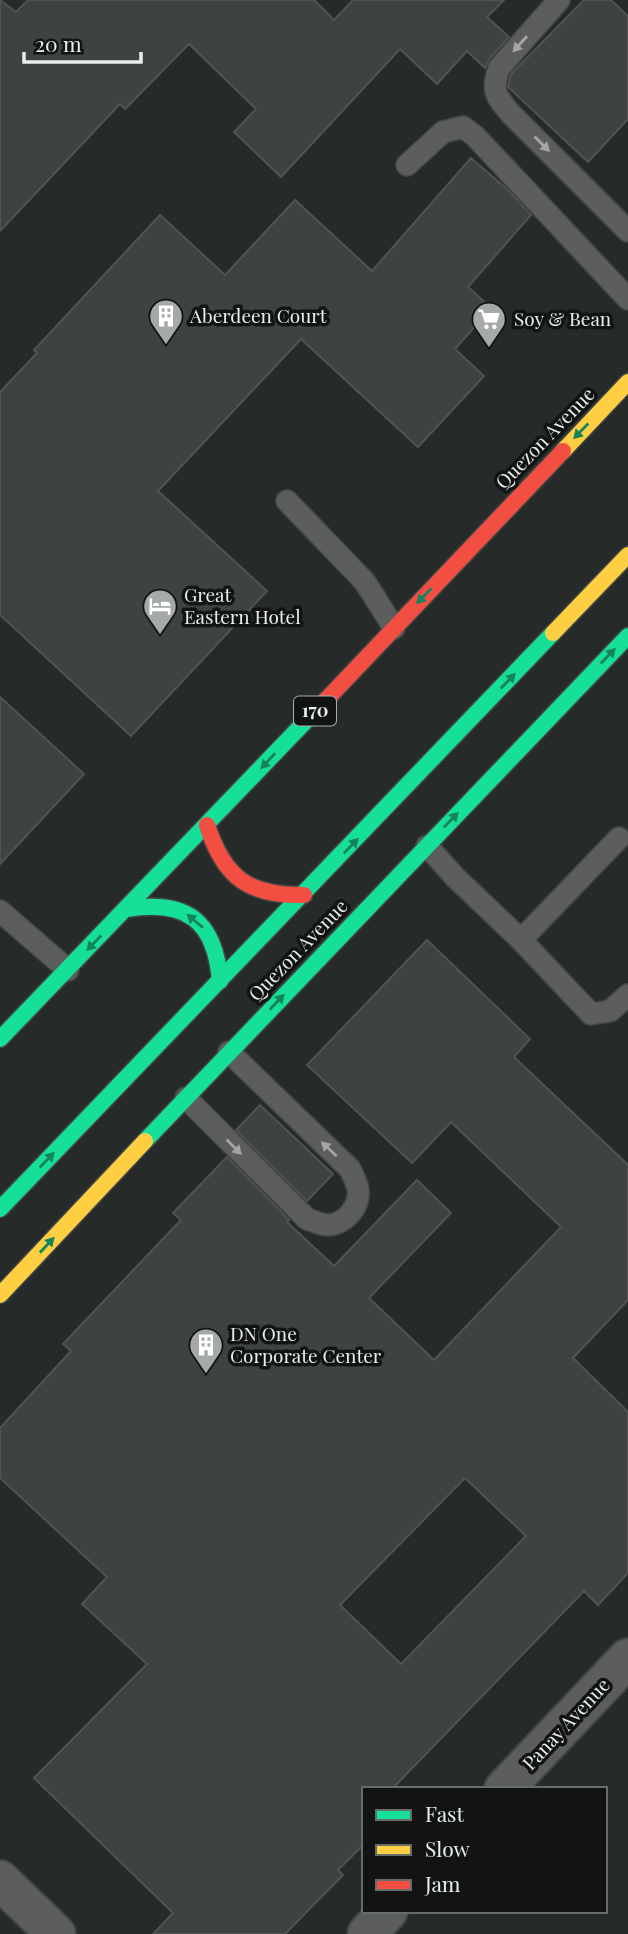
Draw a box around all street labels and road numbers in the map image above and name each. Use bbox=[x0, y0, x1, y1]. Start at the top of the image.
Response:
street label: Quezon Avenue bbox=[489, 381, 600, 494]
road number: 170 bbox=[294, 696, 336, 726]
street label: Quezon Avenue bbox=[242, 893, 353, 1006]
street label: Panay Avenue bbox=[516, 1672, 615, 1775]

